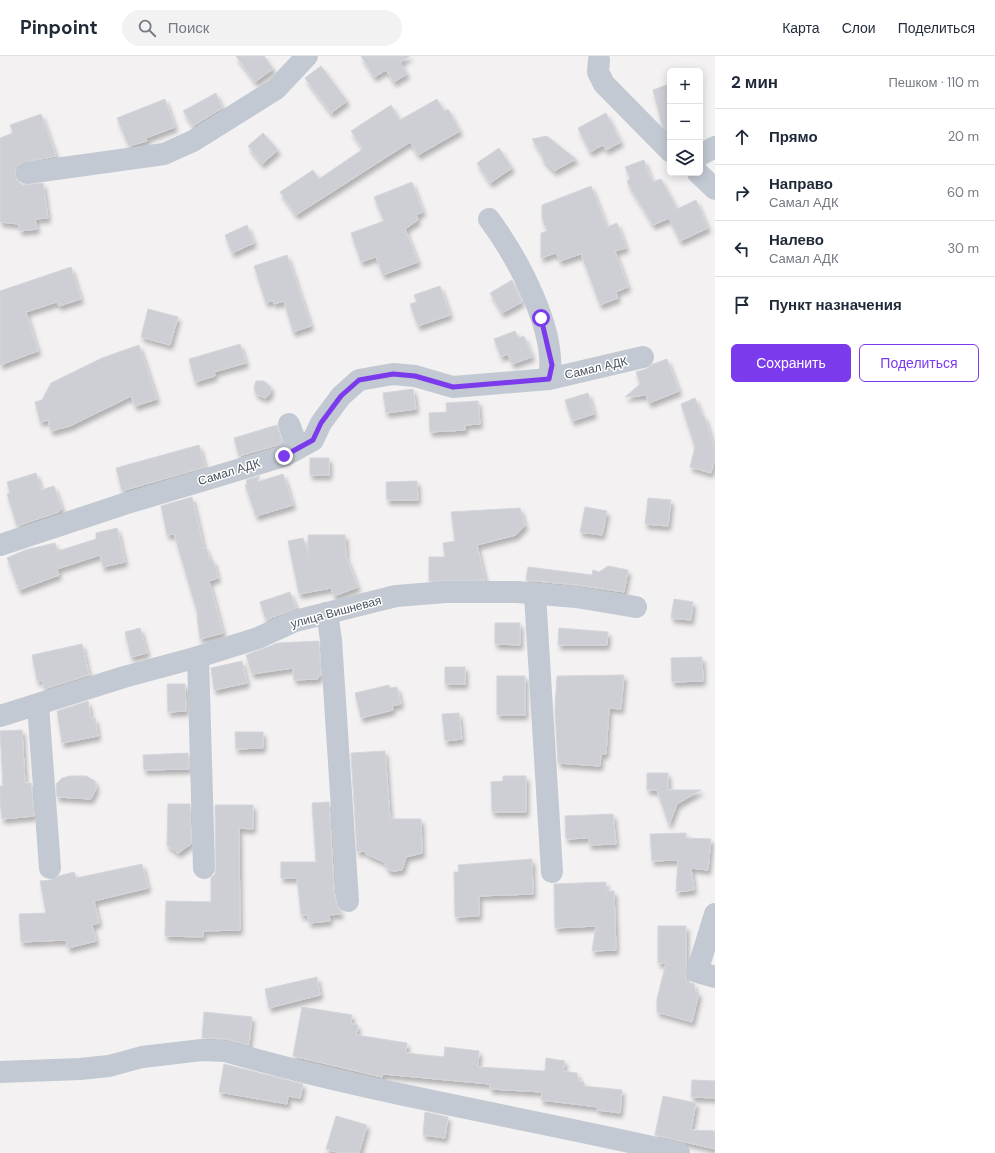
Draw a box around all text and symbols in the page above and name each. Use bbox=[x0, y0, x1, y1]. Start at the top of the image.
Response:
search box bbox=[122, 10, 402, 46]
text: Pinpoint bbox=[20, 15, 98, 40]
icon: search bbox=[136, 17, 158, 39]
text: Поиск bbox=[168, 18, 209, 38]
text: Карта bbox=[782, 19, 820, 37]
text: Слои bbox=[842, 19, 876, 37]
text: Поделиться bbox=[898, 19, 975, 37]
map controls bbox=[667, 68, 703, 176]
button: + bbox=[667, 68, 703, 104]
text: 2 мин bbox=[731, 71, 778, 93]
text: Пешком · 110 m bbox=[888, 74, 979, 91]
button: − bbox=[667, 104, 703, 140]
icon: ahead bbox=[731, 126, 753, 148]
text: Прямо bbox=[769, 127, 818, 147]
text: 20 m bbox=[948, 128, 979, 145]
button: layers bbox=[667, 140, 703, 176]
text: Направо bbox=[769, 174, 833, 194]
icon: right bbox=[731, 182, 753, 204]
text: 60 m bbox=[947, 184, 979, 201]
text: Самал АДК bbox=[769, 194, 838, 211]
text: Налево bbox=[769, 230, 824, 250]
icon: left bbox=[731, 238, 753, 260]
text: 30 m bbox=[947, 240, 979, 257]
text: Самал АДК bbox=[769, 250, 838, 267]
icon: arrive bbox=[731, 294, 753, 316]
text: Пункт назначения bbox=[769, 295, 902, 315]
route start bbox=[532, 309, 550, 327]
button: Сохранить bbox=[731, 344, 851, 382]
button: Поделиться bbox=[859, 344, 979, 382]
street label: Самал АДК bbox=[563, 353, 629, 383]
route end bbox=[275, 447, 293, 465]
street label: Самал АДК bbox=[196, 455, 262, 489]
street label: улица Вишневая bbox=[289, 592, 383, 632]

